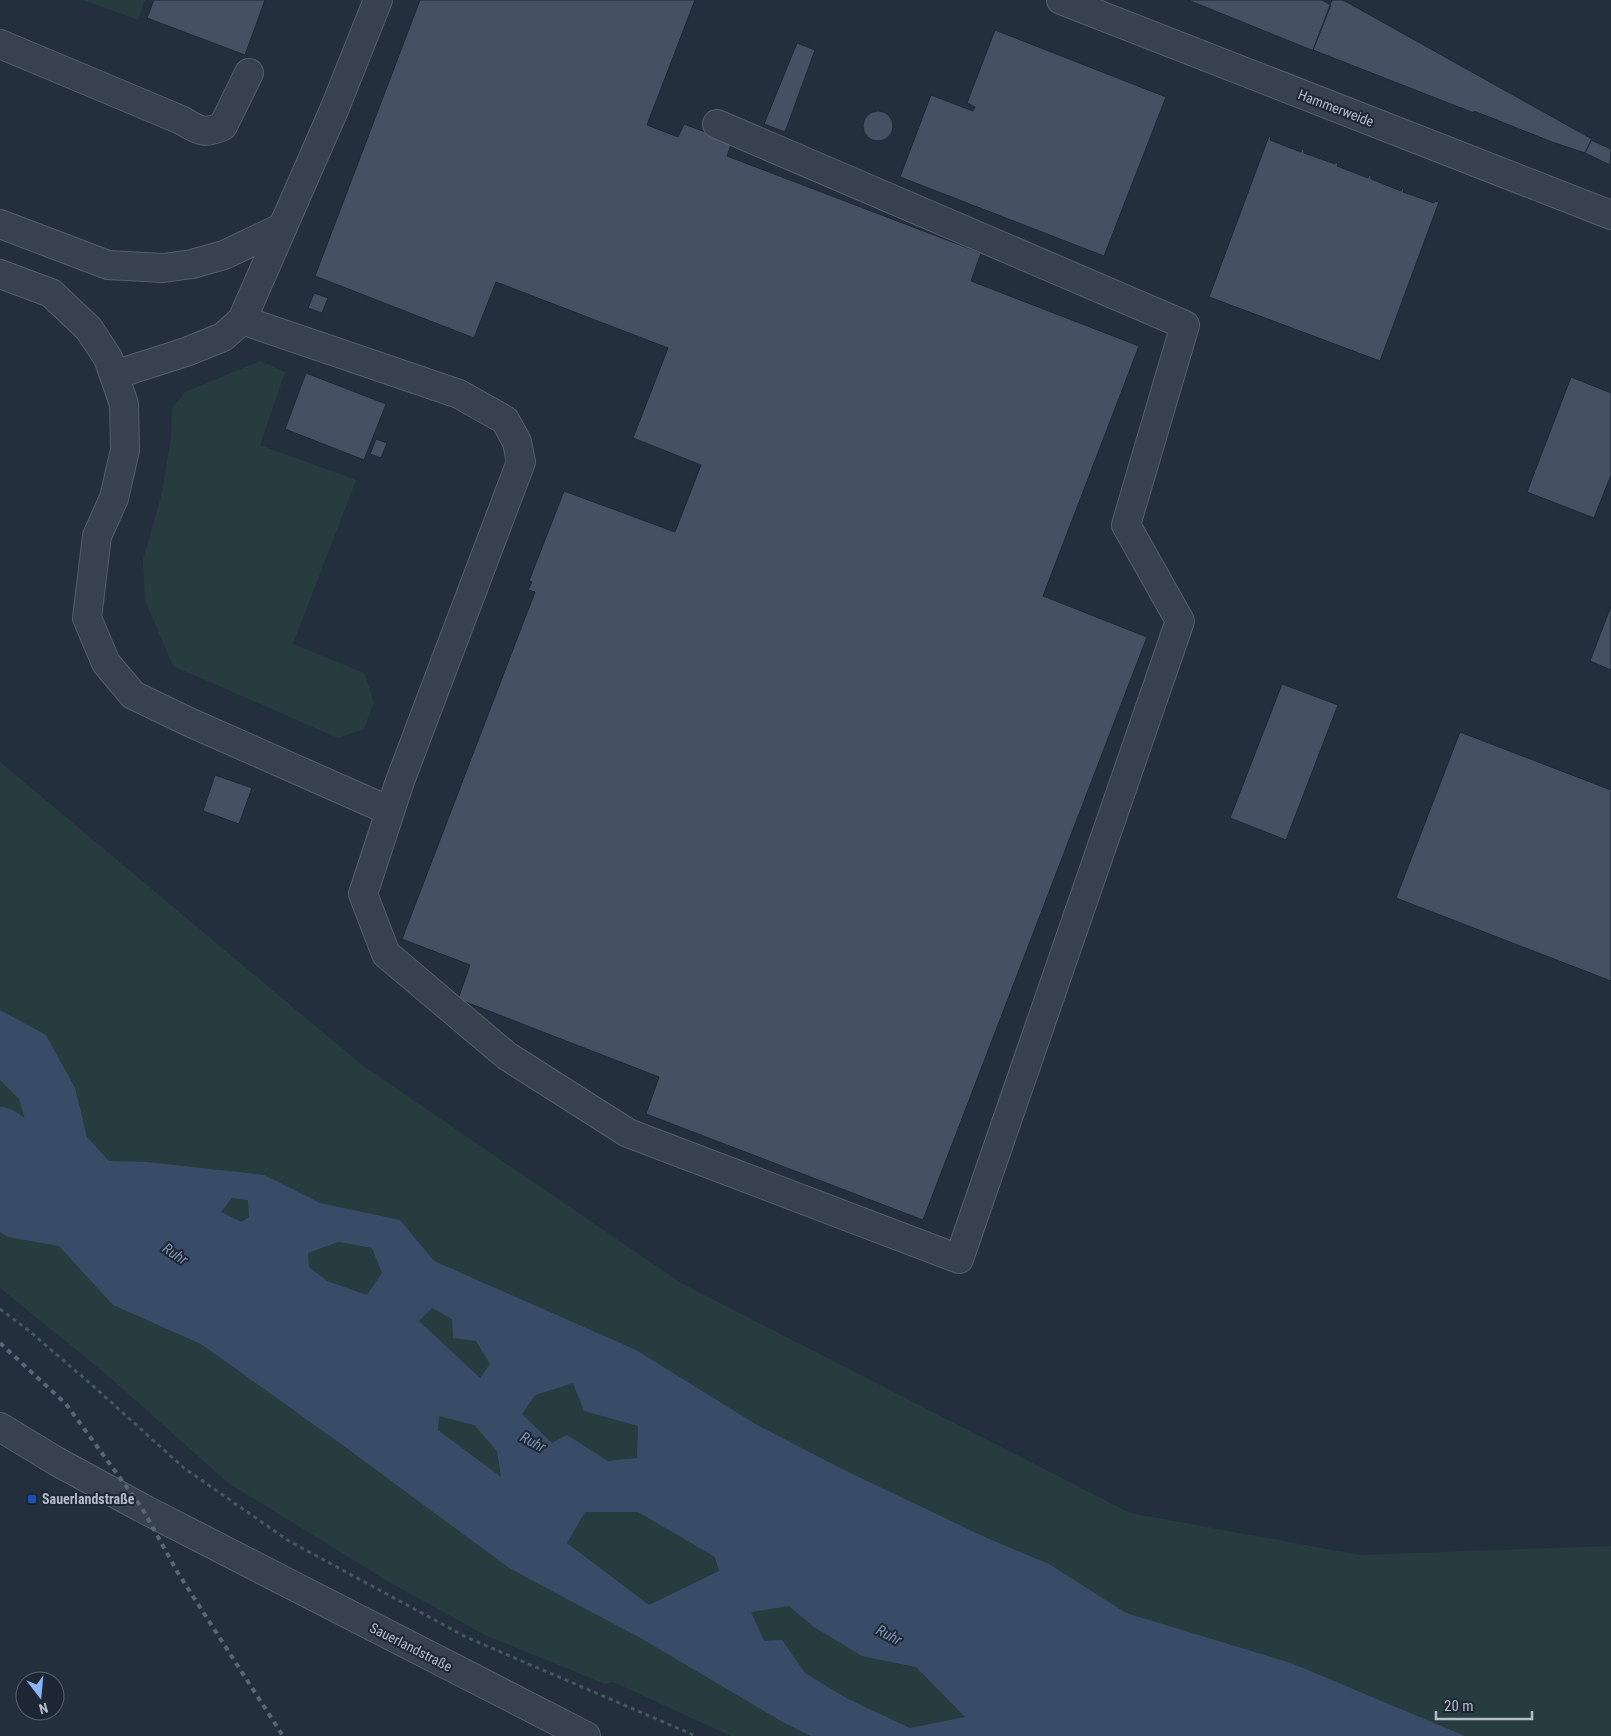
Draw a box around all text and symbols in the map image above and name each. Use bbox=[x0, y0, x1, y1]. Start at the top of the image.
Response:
street label: Hammerweide bbox=[1296, 86, 1377, 130]
water label: Ruhr bbox=[159, 1239, 191, 1269]
water label: Ruhr bbox=[517, 1428, 549, 1456]
place label: Sauerlandstraße bbox=[42, 1491, 135, 1507]
marker: Sauerlandstraße bbox=[26, 1493, 38, 1505]
street label: Sauerlandstraße bbox=[367, 1619, 455, 1675]
water label: Ruhr bbox=[873, 1621, 905, 1649]
north arrow bbox=[15, 1671, 65, 1721]
scale bar bbox=[1436, 1688, 1532, 1720]
text: 20 m bbox=[1444, 1697, 1474, 1715]
text: N bbox=[37, 1700, 50, 1717]

